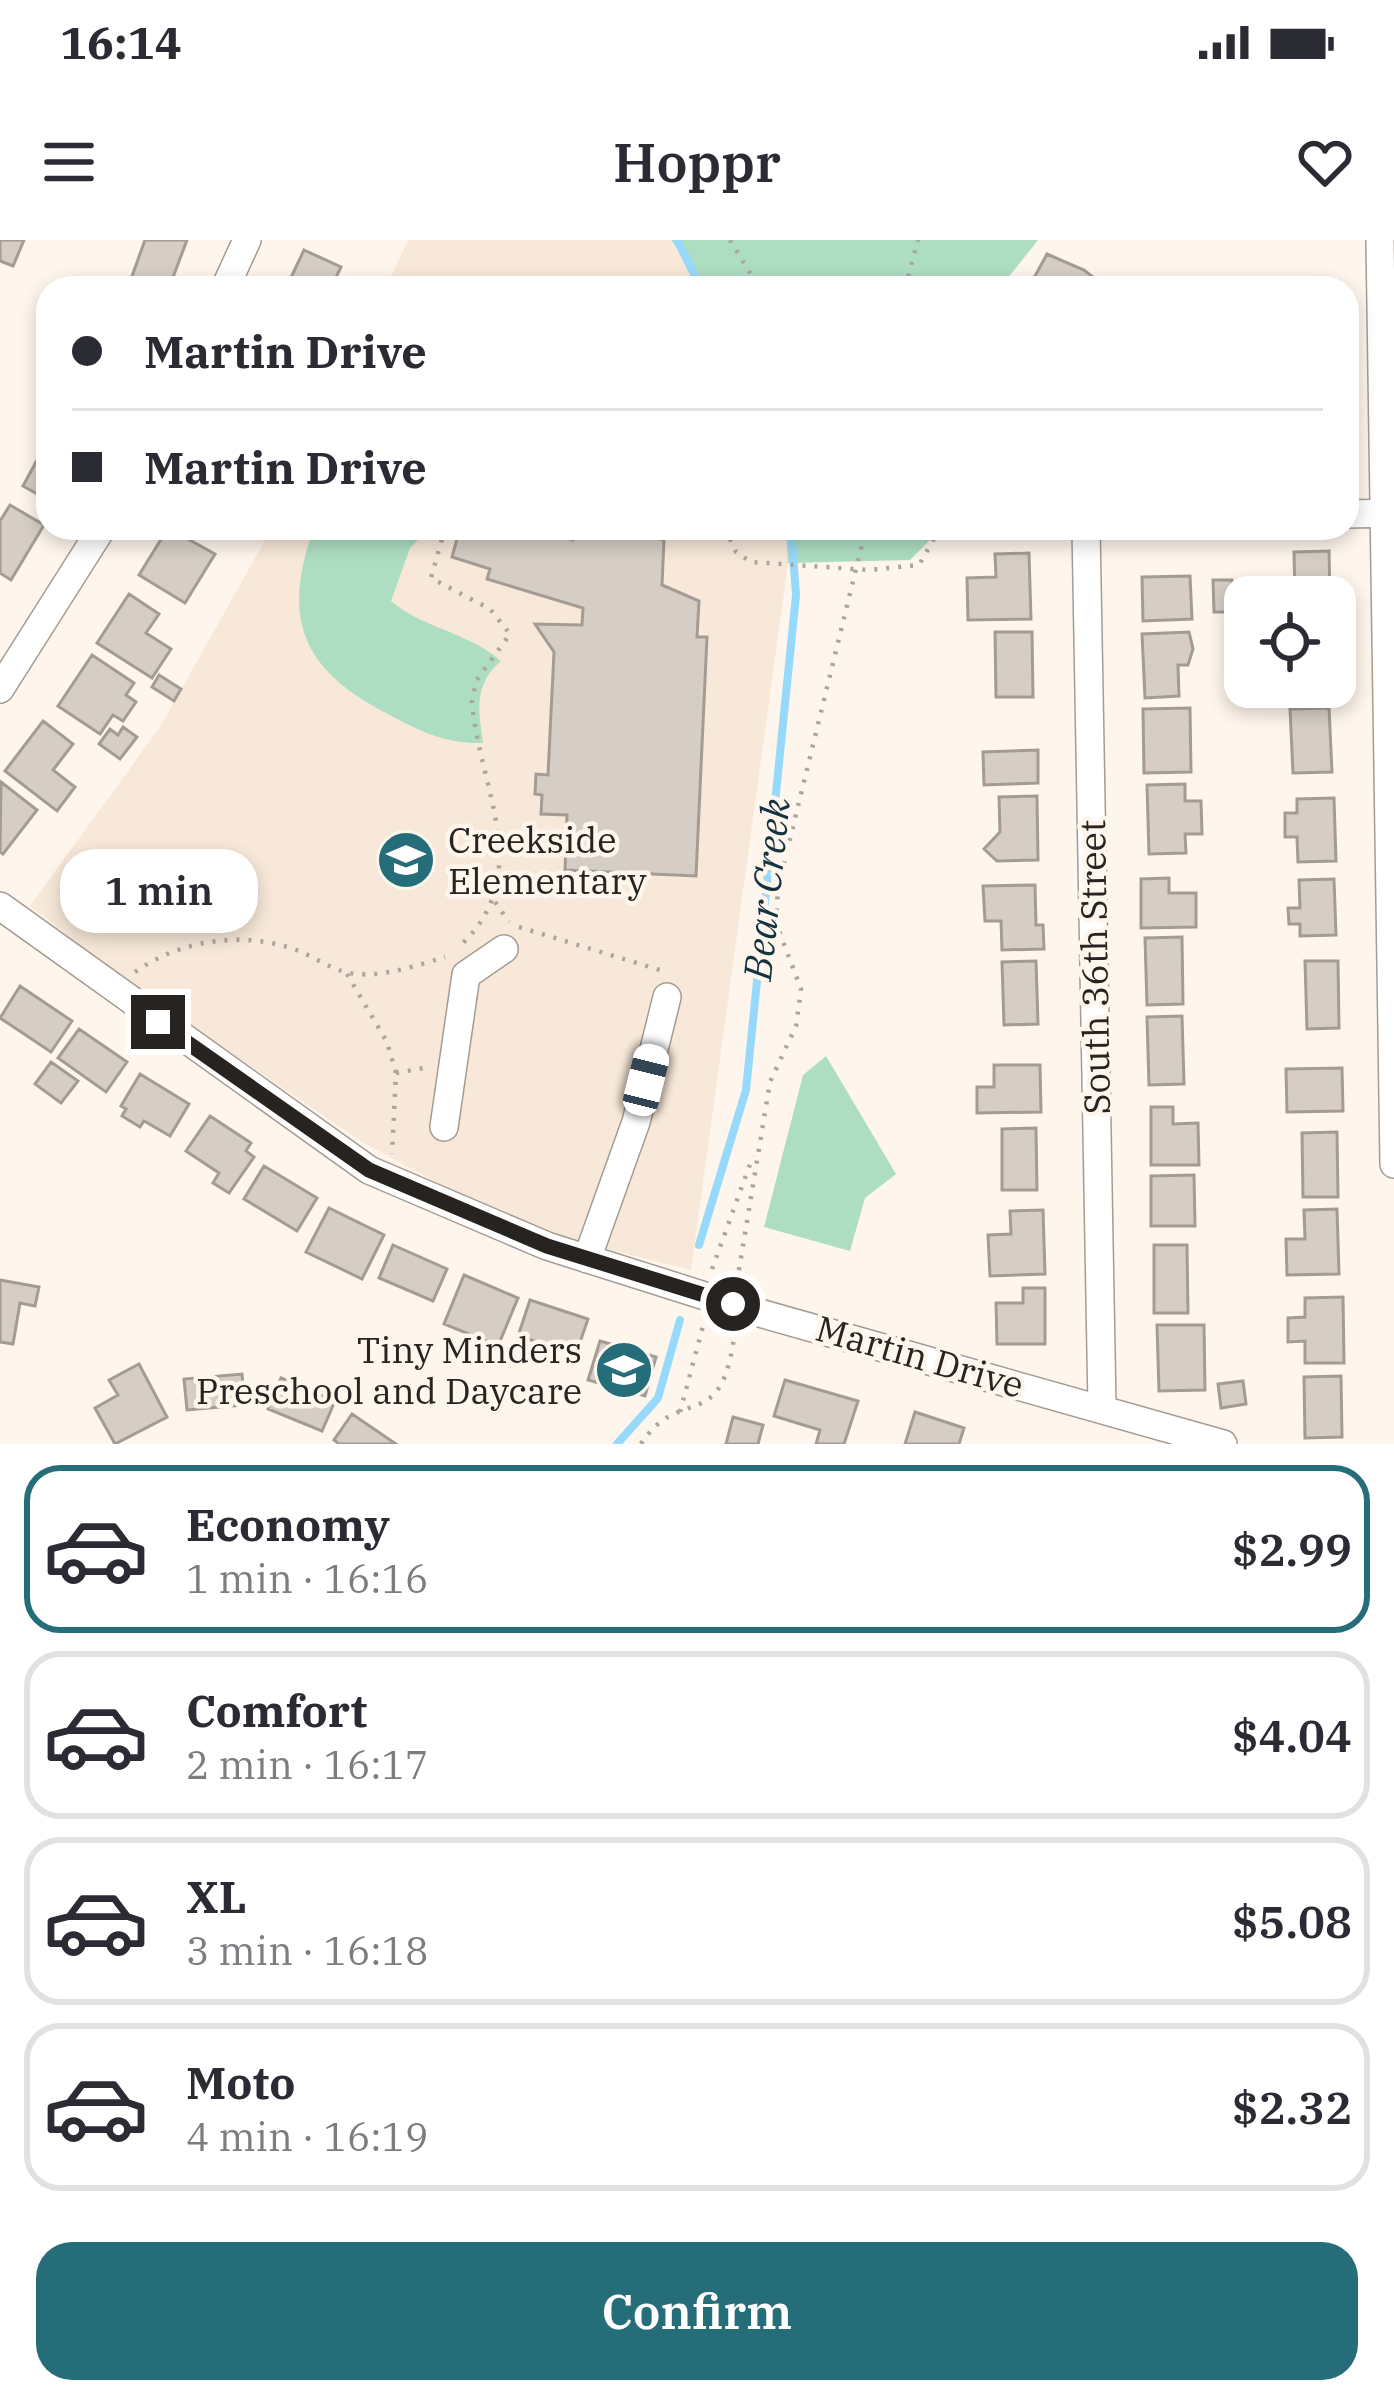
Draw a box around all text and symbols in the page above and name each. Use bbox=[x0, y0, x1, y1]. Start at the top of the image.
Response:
text: 16:14 bbox=[60, 13, 182, 71]
text: Hoppr bbox=[613, 127, 781, 197]
icon: menu bbox=[36, 129, 102, 195]
icon: heart bbox=[1292, 129, 1358, 195]
text: Martin Drive bbox=[144, 322, 427, 380]
text: Martin Drive bbox=[144, 438, 427, 496]
map controls bbox=[1224, 576, 1356, 708]
button: locate bbox=[1224, 576, 1356, 708]
water label: Bear Creek bbox=[731, 795, 801, 984]
place label: Creekside Elementary bbox=[448, 816, 647, 904]
street label: South 36th Street bbox=[1068, 819, 1120, 1115]
school or university icon: Creekside Elementary bbox=[375, 829, 437, 891]
callout: 1 min bbox=[59, 848, 257, 932]
text: 1 min bbox=[105, 865, 213, 916]
route end bbox=[131, 995, 185, 1049]
car bbox=[620, 1041, 672, 1119]
route start bbox=[706, 1277, 760, 1331]
street label: Martin Drive bbox=[811, 1304, 1029, 1408]
place label: Tiny Minders Preschool and Daycare bbox=[196, 1326, 582, 1414]
school or university icon: Tiny Minders Preschool and Daycare bbox=[593, 1339, 655, 1401]
icon: car bbox=[42, 1495, 150, 1603]
text: Economy bbox=[186, 1495, 390, 1553]
text: $2.99 bbox=[1232, 1520, 1352, 1578]
text: 1 min · 16:16 bbox=[186, 1553, 428, 1604]
icon: car bbox=[42, 1681, 150, 1789]
text: Comfort bbox=[186, 1681, 367, 1739]
text: $4.04 bbox=[1232, 1706, 1352, 1764]
text: 2 min · 16:17 bbox=[186, 1739, 428, 1790]
icon: car bbox=[42, 1867, 150, 1975]
text: XL bbox=[186, 1867, 247, 1925]
text: $5.08 bbox=[1232, 1892, 1352, 1950]
text: 3 min · 16:18 bbox=[186, 1925, 428, 1976]
icon: car bbox=[42, 2053, 150, 2161]
text: Moto bbox=[186, 2053, 296, 2111]
text: $2.32 bbox=[1232, 2078, 1352, 2136]
text: 4 min · 16:19 bbox=[186, 2111, 428, 2162]
button: Confirm bbox=[36, 2242, 1358, 2380]

